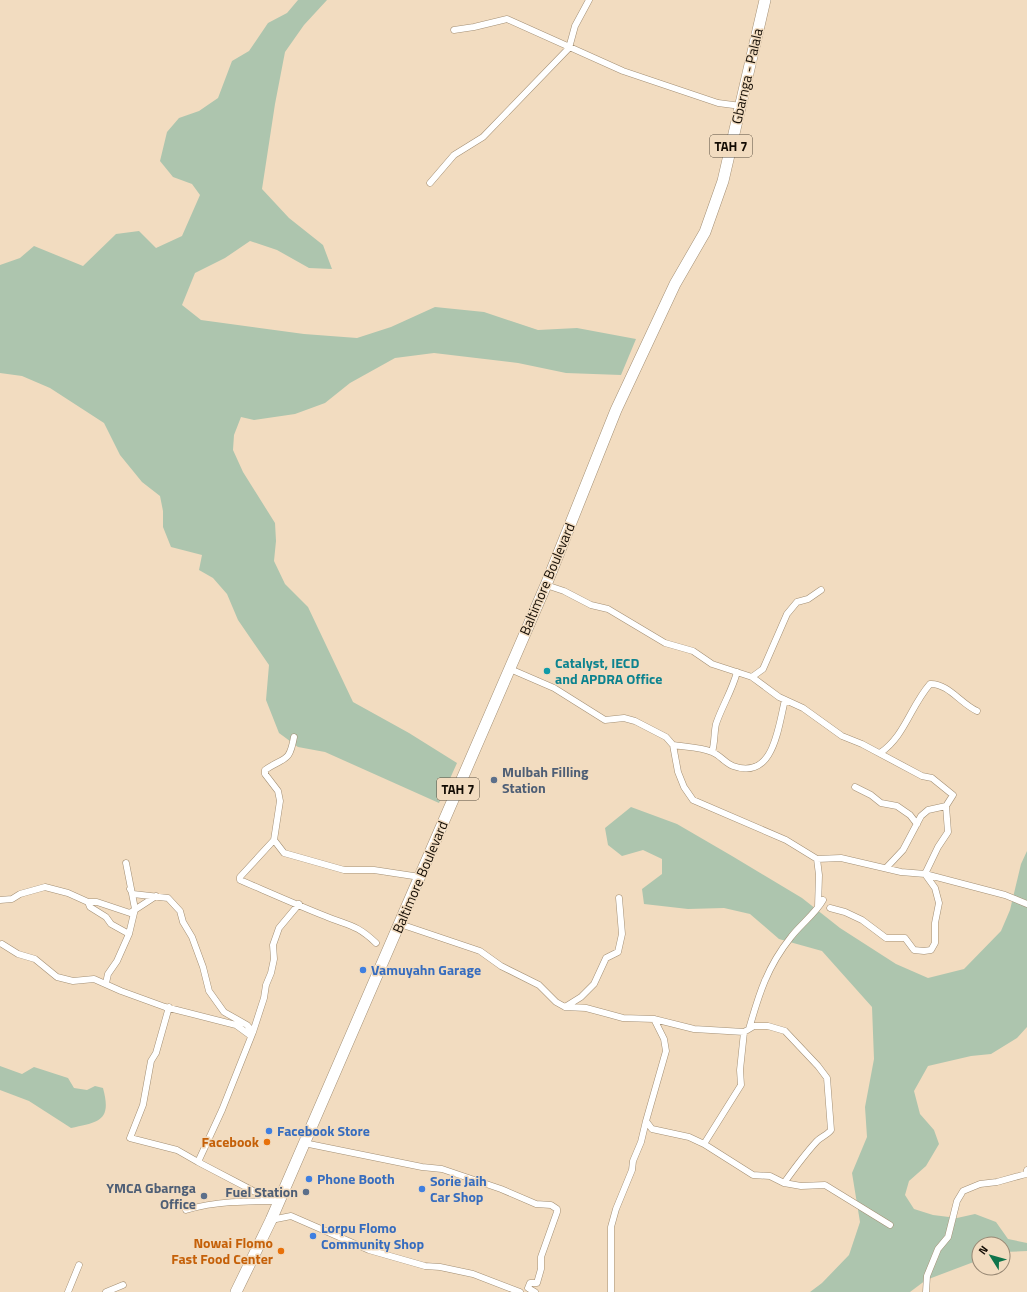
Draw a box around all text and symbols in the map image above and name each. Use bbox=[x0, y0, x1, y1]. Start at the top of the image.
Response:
street label: Gbarnga - Palala bbox=[725, 26, 768, 126]
road number: TAH 7 bbox=[710, 135, 752, 157]
street label: Baltimore Boulevard bbox=[513, 519, 580, 638]
place label: Catalyst, IECD and APDRA Office bbox=[555, 652, 662, 689]
marker: Catalyst, IECD and APDRA Office bbox=[542, 666, 552, 676]
place label: Mulbah Filling Station bbox=[502, 761, 589, 798]
marker: Mulbah Filling Station bbox=[489, 775, 499, 785]
road number: TAH 7 bbox=[437, 778, 479, 800]
street label: Baltimore Boulevard bbox=[386, 817, 453, 936]
place label: Vamuyahn Garage bbox=[371, 959, 481, 980]
marker: Vamuyahn Garage bbox=[358, 965, 368, 975]
place label: Facebook Store bbox=[277, 1120, 370, 1141]
marker: Facebook Store bbox=[264, 1126, 274, 1136]
place label: Facebook bbox=[202, 1131, 260, 1152]
marker: Facebook bbox=[262, 1137, 272, 1147]
place label: Phone Booth bbox=[317, 1168, 395, 1189]
place label: Sorie Jaih Car Shop bbox=[430, 1170, 487, 1207]
marker: Phone Booth bbox=[304, 1174, 314, 1184]
place label: YMCA Gbarnga Office bbox=[106, 1177, 196, 1214]
place label: Fuel Station bbox=[225, 1181, 298, 1202]
marker: Sorie Jaih Car Shop bbox=[417, 1184, 427, 1194]
marker: Fuel Station bbox=[301, 1187, 311, 1197]
marker: YMCA Gbarnga Office bbox=[199, 1191, 209, 1201]
place label: Lorpu Flomo Community Shop bbox=[321, 1217, 425, 1254]
marker: Lorpu Flomo Community Shop bbox=[308, 1231, 318, 1241]
place label: Nowai Flomo Fast Food Center bbox=[171, 1232, 273, 1269]
north arrow bbox=[971, 1236, 1011, 1276]
text: N bbox=[974, 1242, 992, 1258]
marker: Nowai Flomo Fast Food Center bbox=[276, 1246, 286, 1256]

